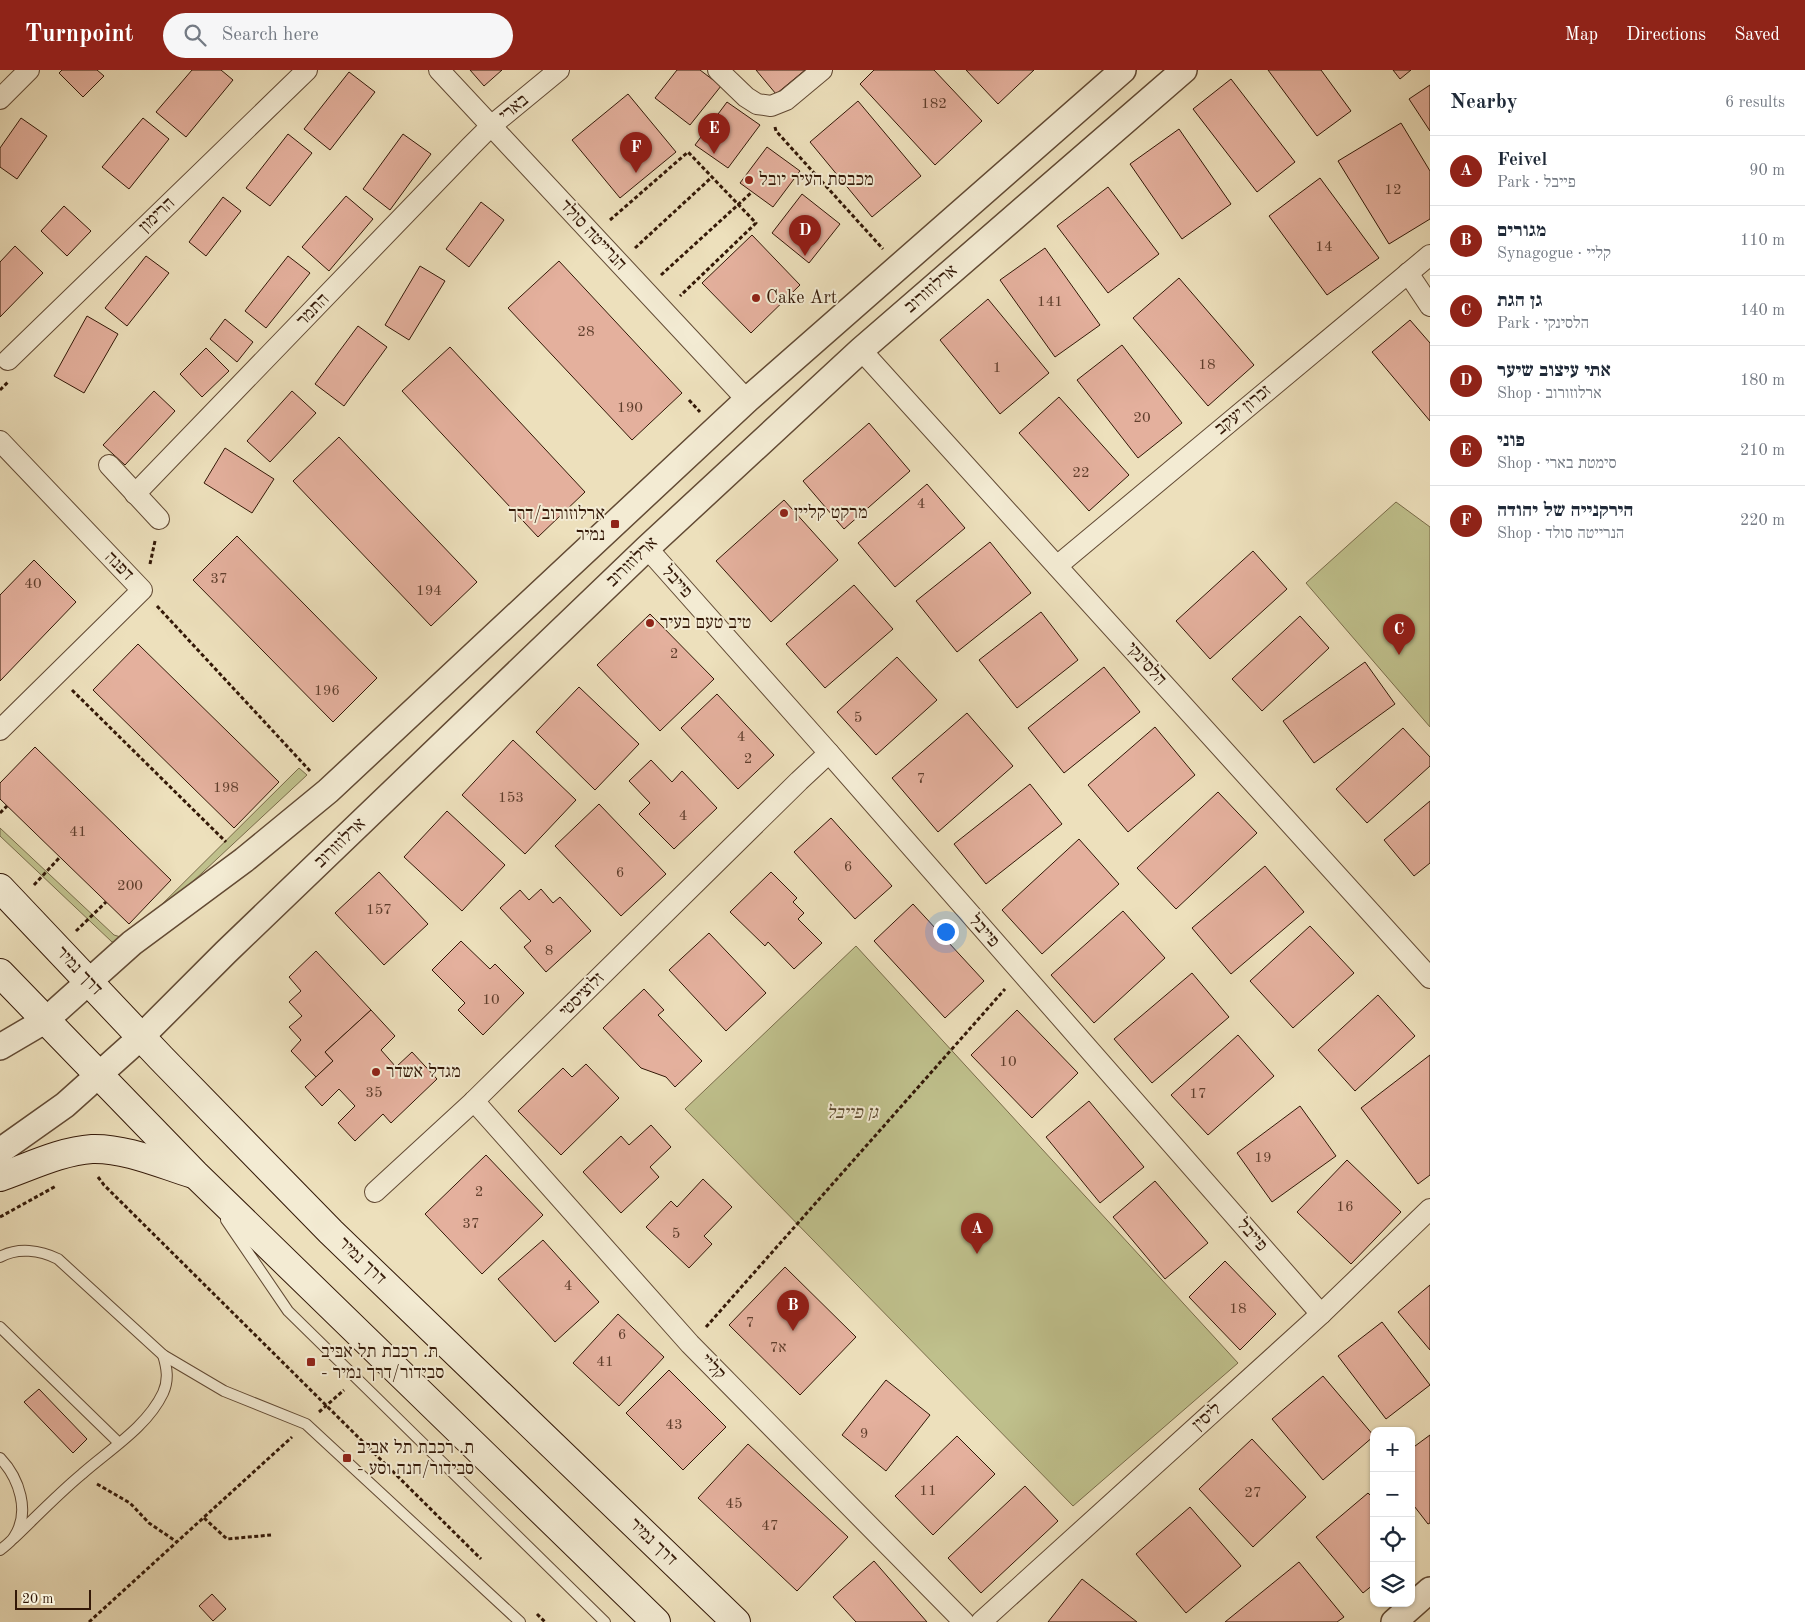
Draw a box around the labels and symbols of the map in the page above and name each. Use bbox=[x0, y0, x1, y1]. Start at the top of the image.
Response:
street label: בארי bbox=[496, 91, 532, 125]
house number: 182 bbox=[921, 97, 947, 112]
pin: E bbox=[698, 113, 730, 154]
pin: F bbox=[620, 132, 652, 173]
place label: מכבסת העיר יובל bbox=[759, 170, 874, 189]
marker: מכבסת העיר יובל bbox=[743, 174, 755, 186]
house number: 12 bbox=[1384, 183, 1402, 198]
street label: הרימון bbox=[136, 194, 178, 236]
street label: הנרייטה סולד bbox=[556, 196, 631, 274]
pin: D bbox=[789, 215, 821, 256]
house number: 14 bbox=[1315, 240, 1333, 255]
street label: ארלוזורוב bbox=[901, 261, 961, 317]
place label: Cake Art bbox=[766, 289, 837, 307]
street label: התמר bbox=[293, 290, 333, 330]
marker: Cake Art bbox=[750, 292, 762, 304]
house number: 141 bbox=[1037, 295, 1063, 310]
house number: 28 bbox=[577, 325, 595, 340]
house number: 18 bbox=[1198, 358, 1216, 373]
house number: 1 bbox=[993, 361, 1001, 376]
street label: זכרון יעקב bbox=[1212, 382, 1274, 438]
house number: 190 bbox=[617, 401, 643, 416]
house number: 20 bbox=[1133, 411, 1151, 426]
house number: 22 bbox=[1072, 466, 1090, 481]
house number: 4 bbox=[917, 497, 925, 512]
place label: מרקט קליין bbox=[794, 503, 868, 522]
place label: ארלוזורוב/דרך נמיר bbox=[508, 504, 605, 544]
marker: מרקט קליין bbox=[778, 507, 790, 519]
marker: ארלוזורוב/דרך נמיר bbox=[609, 518, 621, 530]
street label: ארלוזורוב bbox=[602, 533, 661, 591]
street label: דפנה bbox=[101, 548, 137, 584]
street label: פייבל bbox=[658, 562, 697, 602]
house number: 37 bbox=[210, 572, 228, 587]
house number: 40 bbox=[24, 577, 42, 592]
house number: 194 bbox=[416, 584, 442, 599]
place label: טיב טעם בעיר bbox=[660, 614, 751, 632]
pin: C bbox=[1383, 614, 1415, 655]
marker: טיב טעם בעיר bbox=[644, 617, 656, 629]
street label: הלסינקי bbox=[1122, 638, 1171, 689]
house number: 2 bbox=[670, 647, 678, 662]
house number: 196 bbox=[314, 684, 340, 699]
house number: 5 bbox=[854, 711, 862, 726]
house number: 4 bbox=[737, 730, 745, 745]
house number: 2 bbox=[744, 752, 752, 767]
house number: 7 bbox=[917, 772, 925, 787]
house number: 198 bbox=[213, 781, 239, 796]
house number: 153 bbox=[498, 791, 524, 806]
house number: 4 bbox=[679, 809, 687, 824]
street label: ארלוזורוב bbox=[310, 814, 369, 872]
house number: 41 bbox=[69, 825, 87, 840]
house number: 6 bbox=[844, 860, 852, 875]
house number: 6 bbox=[616, 866, 624, 881]
house number: 200 bbox=[117, 879, 143, 894]
house number: 157 bbox=[366, 903, 392, 918]
street label: פייבל bbox=[965, 911, 1003, 951]
your location bbox=[933, 919, 959, 945]
street label: דרך נמיר bbox=[52, 943, 106, 999]
house number: 8 bbox=[545, 944, 553, 959]
street label: זלוציסטי bbox=[556, 969, 608, 1021]
house number: 10 bbox=[482, 993, 500, 1008]
house number: 10 bbox=[999, 1055, 1017, 1070]
place label: מגדל אשדר bbox=[386, 1062, 461, 1081]
marker: מגדל אשדר bbox=[370, 1066, 382, 1078]
house number: 35 bbox=[365, 1086, 383, 1101]
house number: 17 bbox=[1189, 1087, 1207, 1102]
park label: גן פייבל bbox=[826, 1103, 879, 1122]
house number: 19 bbox=[1254, 1151, 1272, 1166]
house number: 2 bbox=[475, 1185, 483, 1200]
house number: 16 bbox=[1336, 1200, 1354, 1215]
pin: A bbox=[961, 1213, 993, 1254]
street label: פייבל bbox=[1233, 1215, 1271, 1255]
house number: 37 bbox=[462, 1217, 480, 1232]
house number: 5 bbox=[672, 1227, 680, 1242]
street label: דרך נמיר bbox=[334, 1234, 390, 1288]
house number: 4 bbox=[564, 1279, 572, 1294]
pin: B bbox=[777, 1290, 809, 1331]
house number: 18 bbox=[1229, 1302, 1247, 1317]
house number: 7 bbox=[746, 1316, 754, 1331]
house number: 6 bbox=[618, 1328, 626, 1343]
house number: 7א bbox=[770, 1341, 786, 1356]
place label: ת. רכבת תל אביב - סבידור/דרך נמיר bbox=[321, 1342, 444, 1382]
street label: קליי bbox=[697, 1350, 730, 1383]
house number: 41 bbox=[596, 1355, 614, 1370]
marker: ת. רכבת תל אביב - סבידור/דרך נמיר bbox=[305, 1356, 317, 1368]
street label: ליסין bbox=[1188, 1399, 1225, 1434]
house number: 43 bbox=[665, 1418, 683, 1433]
house number: 9 bbox=[860, 1427, 868, 1442]
place label: ת. רכבת תל אביב - סבידור/חנה וסע bbox=[357, 1438, 474, 1478]
marker: ת. רכבת תל אביב - סבידור/חנה וסע bbox=[341, 1452, 353, 1464]
house number: 11 bbox=[919, 1484, 937, 1499]
house number: 27 bbox=[1244, 1486, 1262, 1501]
house number: 45 bbox=[725, 1497, 743, 1512]
street label: דרך נמיר bbox=[625, 1515, 681, 1569]
house number: 47 bbox=[761, 1519, 779, 1534]
scale bar bbox=[15, 1587, 91, 1610]

